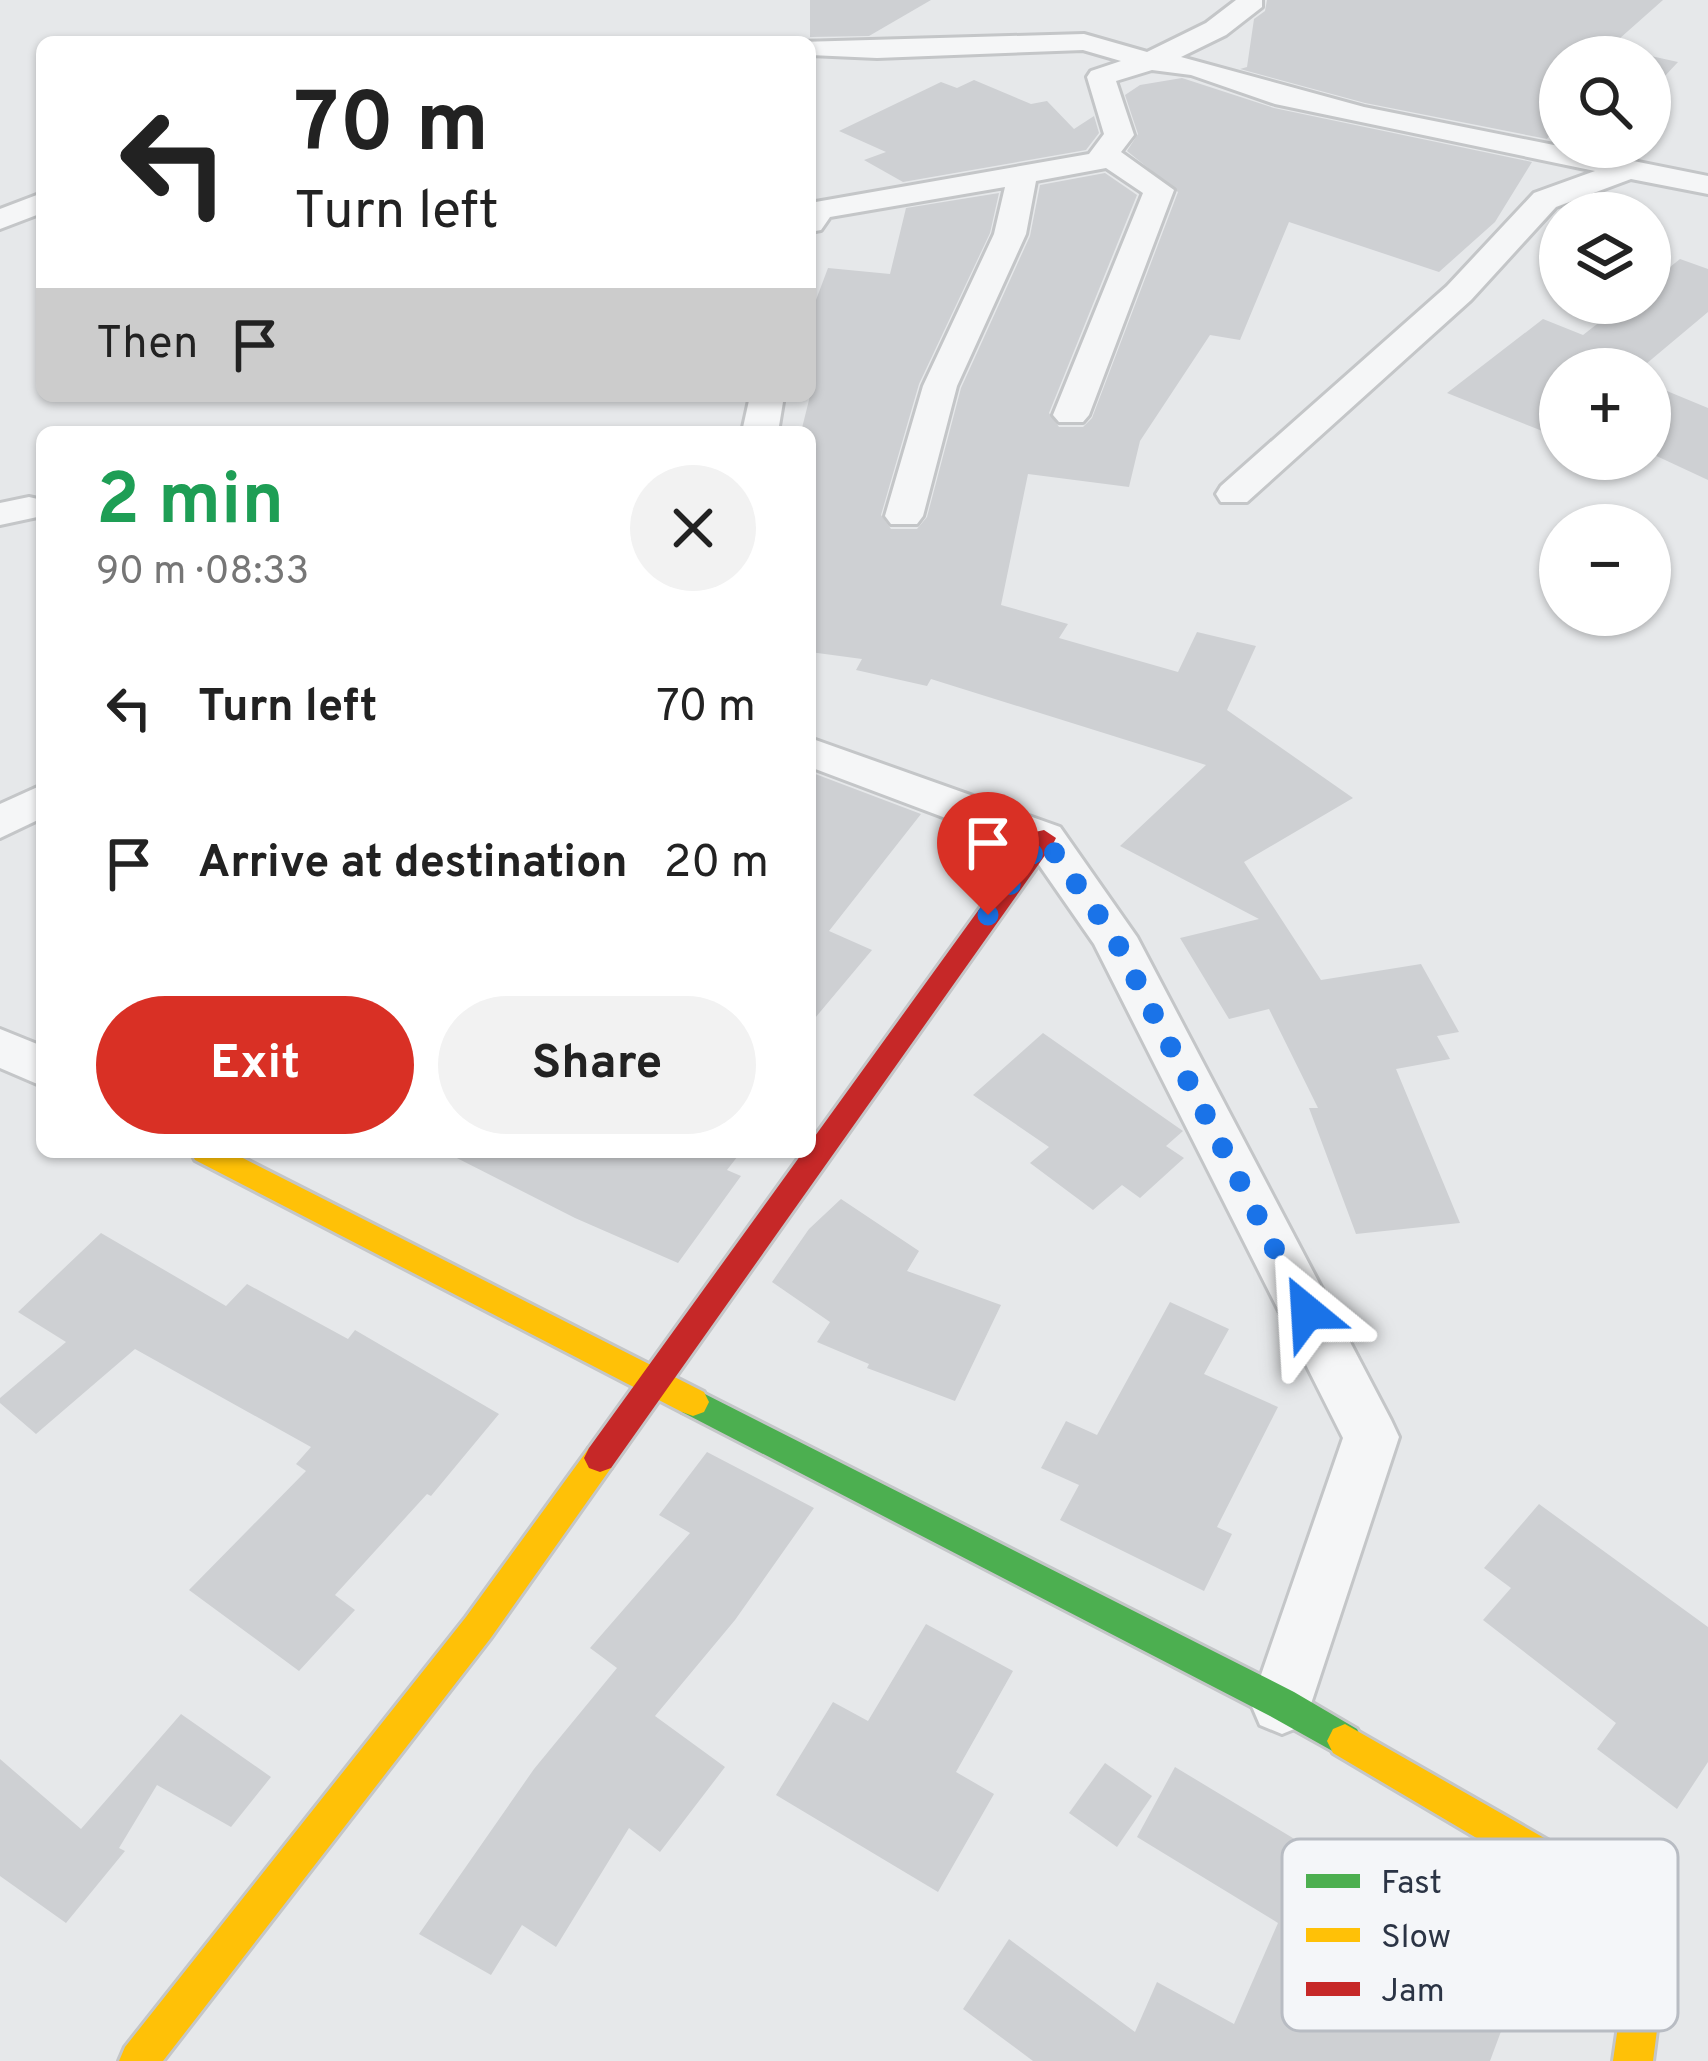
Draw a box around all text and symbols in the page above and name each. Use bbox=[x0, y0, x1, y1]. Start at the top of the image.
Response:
map controls bbox=[1539, 36, 1671, 636]
button: search bbox=[1539, 36, 1671, 168]
text: 70 m bbox=[294, 75, 489, 181]
icon: left bbox=[96, 84, 252, 240]
text: Turn left bbox=[294, 179, 499, 248]
button: layers bbox=[1539, 192, 1671, 324]
icon: arrive bbox=[222, 312, 288, 378]
text: Then bbox=[96, 317, 198, 374]
button: + bbox=[1539, 348, 1671, 480]
text: 2 min bbox=[96, 458, 284, 550]
button: close bbox=[630, 465, 756, 591]
button: − bbox=[1539, 504, 1671, 636]
text: 90 m · 08:33 bbox=[96, 549, 309, 598]
icon: left bbox=[96, 675, 162, 741]
text: Turn left bbox=[198, 680, 377, 737]
text: 70 m bbox=[656, 680, 756, 737]
pin bbox=[937, 792, 1039, 915]
icon: arrive bbox=[955, 810, 1021, 876]
icon: arrive bbox=[96, 831, 162, 897]
text: Arrive at destination bbox=[198, 836, 628, 893]
text: 20 m bbox=[664, 836, 769, 893]
button: Exit bbox=[96, 996, 414, 1134]
button: Share bbox=[438, 996, 756, 1134]
position arrow bbox=[1244, 1249, 1370, 1375]
legend bbox=[1282, 1839, 1678, 2031]
text: Fast bbox=[1381, 1864, 1442, 1906]
text: Slow bbox=[1381, 1918, 1451, 1960]
text: Jam bbox=[1381, 1972, 1445, 2014]

